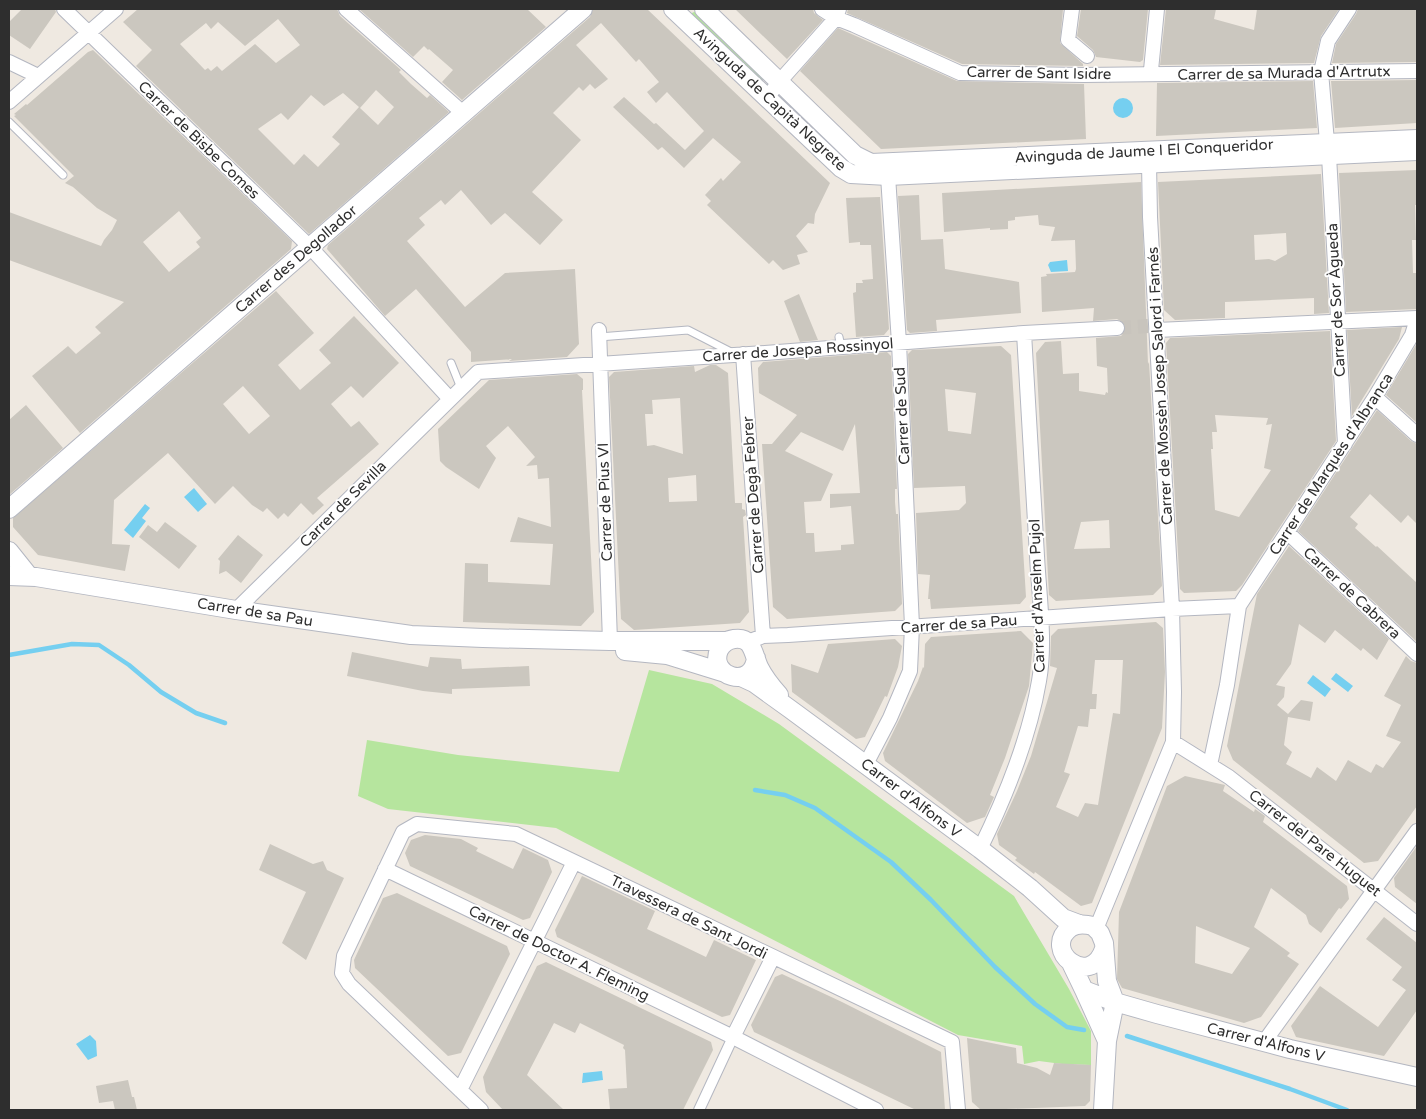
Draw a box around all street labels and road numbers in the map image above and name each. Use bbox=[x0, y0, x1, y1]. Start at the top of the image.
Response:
street label: Avinguda de Capità Negrete bbox=[690, 24, 850, 174]
street label: Carrer de sa Murada d'Artrutx bbox=[1177, 62, 1391, 84]
street label: Carrer de Sant Isidre bbox=[966, 63, 1112, 83]
street label: Carrer de Bisbe Comes bbox=[134, 77, 264, 203]
street label: Avinguda de Jaume I El Conqueridor bbox=[1014, 135, 1274, 167]
street label: Carrer des Degollador bbox=[231, 201, 361, 317]
street label: Carrer de Sor Àgueda bbox=[1323, 223, 1349, 377]
street label: Carrer de Mossèn Josep Salord i Farnés bbox=[1144, 246, 1176, 526]
street label: Carrer de Josepa Rossinyol bbox=[702, 334, 894, 366]
street label: Carrer de Sud bbox=[890, 367, 914, 465]
street label: Carrer de Marquès d'Albranca bbox=[1265, 370, 1397, 558]
street label: Carrer de Degà Febrer bbox=[739, 416, 767, 574]
street label: Carrer de Pius VI bbox=[594, 442, 616, 562]
street label: Carrer de Sevilla bbox=[296, 457, 390, 551]
street label: Carrer d'Anselm Pujol bbox=[1025, 519, 1049, 673]
street label: Carrer de Cabrera bbox=[1300, 543, 1404, 643]
street label: Carrer de sa Pau bbox=[196, 594, 314, 630]
street label: Carrer de sa Pau bbox=[900, 611, 1018, 637]
street label: Carrer d'Alfons V bbox=[857, 754, 965, 842]
street label: Carrer del Pare Huguet bbox=[1245, 786, 1385, 900]
street label: Travessera de Sant Jordi bbox=[608, 871, 770, 963]
street label: Carrer de Doctor A. Fleming bbox=[466, 901, 652, 1005]
street label: Carrer d'Alfons V bbox=[1205, 1019, 1327, 1066]

